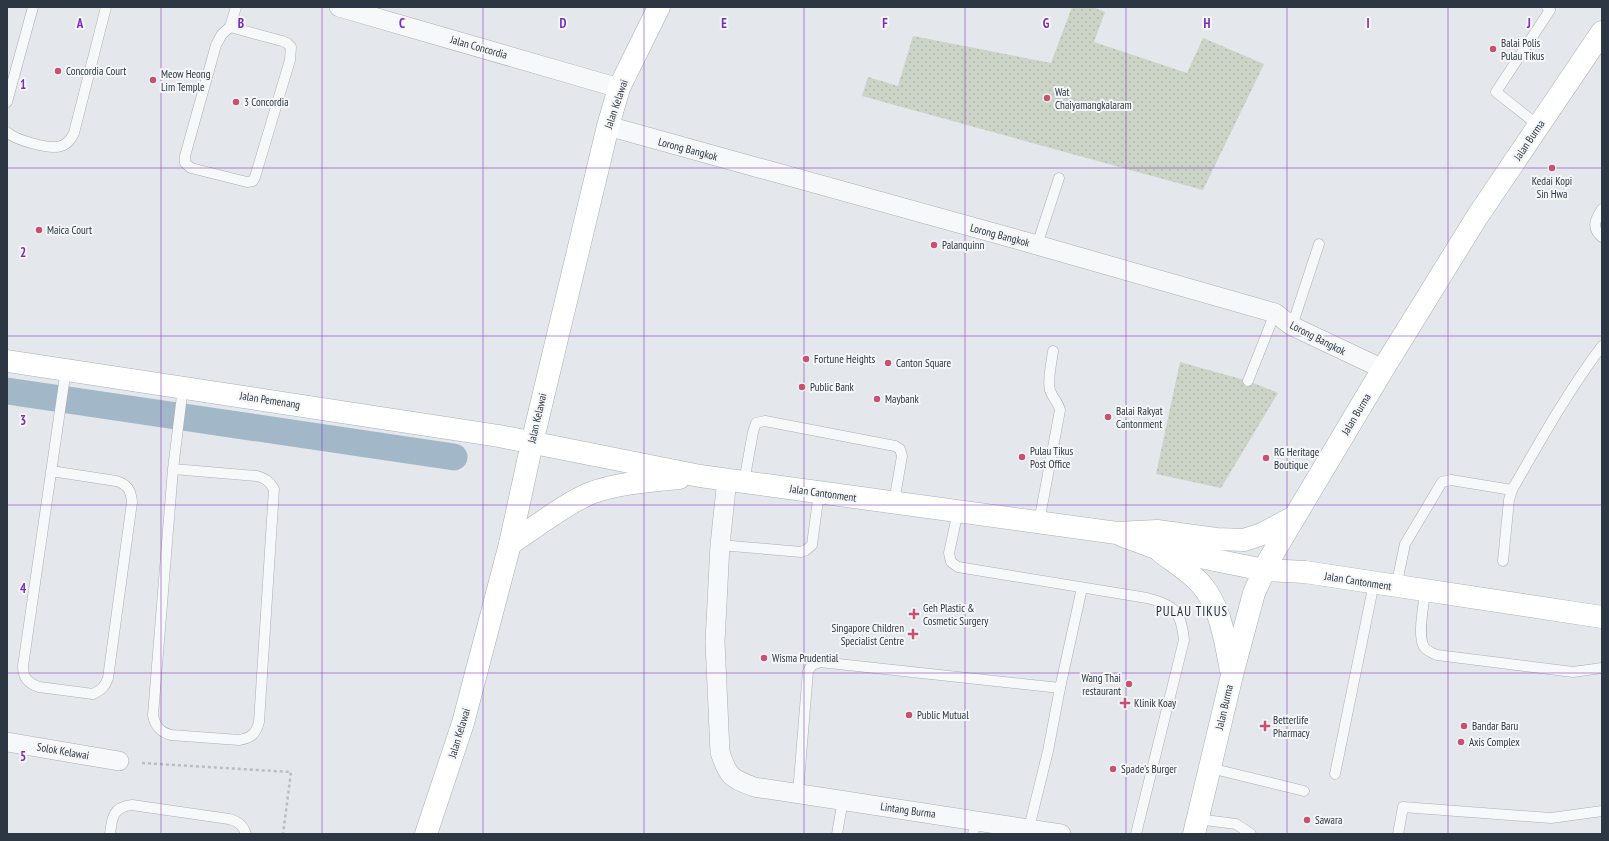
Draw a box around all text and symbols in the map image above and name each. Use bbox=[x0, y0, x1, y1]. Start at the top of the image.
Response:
text: A bbox=[76, 15, 84, 32]
text: B bbox=[238, 15, 244, 32]
text: C bbox=[399, 15, 405, 32]
text: D bbox=[560, 15, 567, 32]
text: E bbox=[721, 15, 727, 32]
text: F bbox=[882, 15, 888, 32]
text: G bbox=[1043, 15, 1050, 32]
text: H bbox=[1204, 15, 1211, 32]
text: I bbox=[1366, 15, 1370, 32]
text: J bbox=[1526, 15, 1531, 32]
street label: Jalan Concordia bbox=[448, 32, 509, 62]
place label: Balai Polis Pulau Tikus bbox=[1501, 36, 1545, 63]
marker: Balai Polis Pulau Tikus bbox=[1488, 44, 1498, 54]
place label: Concordia Court bbox=[66, 64, 126, 78]
marker: Concordia Court bbox=[53, 66, 63, 76]
place label: Meow Heong Lim Temple bbox=[161, 67, 211, 94]
marker: Meow Heong Lim Temple bbox=[148, 75, 158, 85]
text: 1 bbox=[20, 76, 26, 93]
street label: Jalan Kelawai bbox=[601, 78, 631, 131]
place label: Wat Chaiyamangkalaram bbox=[1055, 85, 1132, 112]
marker: Wat Chaiyamangkalaram bbox=[1042, 93, 1052, 103]
place label: 3 Concordia bbox=[244, 95, 289, 109]
marker: 3 Concordia bbox=[231, 97, 241, 107]
street label: Jalan Burma bbox=[1510, 117, 1548, 164]
street label: Lorong Bangkok bbox=[657, 134, 720, 164]
marker: Kedai Kopi Sin Hwa bbox=[1547, 163, 1557, 173]
place label: Kedai Kopi Sin Hwa bbox=[1532, 174, 1572, 201]
street label: Lorong Bangkok bbox=[969, 220, 1032, 250]
place label: Maica Court bbox=[47, 223, 92, 237]
marker: Maica Court bbox=[34, 225, 44, 235]
place label: Palanquinn bbox=[942, 238, 985, 252]
marker: Palanquinn bbox=[929, 240, 939, 250]
text: 2 bbox=[20, 244, 26, 261]
street label: Lorong Bangkok bbox=[1288, 318, 1349, 358]
place label: Fortune Heights bbox=[814, 352, 876, 366]
marker: Fortune Heights bbox=[801, 354, 811, 364]
place label: Canton Square bbox=[896, 356, 952, 370]
marker: Canton Square bbox=[883, 358, 893, 368]
place label: Public Bank bbox=[810, 380, 855, 394]
marker: Public Bank bbox=[797, 382, 807, 392]
street label: Jalan Pemenang bbox=[238, 388, 301, 412]
street label: Jalan Burma bbox=[1338, 391, 1374, 438]
street label: Jalan Kelawai bbox=[524, 392, 550, 445]
place label: Maybank bbox=[885, 392, 920, 406]
marker: Maybank bbox=[872, 394, 882, 404]
place label: Balai Rakyat Cantonment bbox=[1116, 404, 1163, 431]
text: 3 bbox=[20, 412, 26, 429]
marker: Balai Rakyat Cantonment bbox=[1103, 412, 1113, 422]
place label: Pulau Tikus Post Office bbox=[1030, 444, 1074, 471]
place label: RG Heritage Boutique bbox=[1274, 445, 1320, 472]
marker: Pulau Tikus Post Office bbox=[1017, 452, 1027, 462]
marker: RG Heritage Boutique bbox=[1261, 453, 1271, 463]
street label: Jalan Cantonment bbox=[788, 481, 857, 505]
street label: Jalan Cantonment bbox=[1323, 569, 1392, 593]
text: 4 bbox=[20, 580, 27, 597]
place label: Geh Plastic & Cosmetic Surgery bbox=[923, 601, 989, 628]
district label: PULAU TIKUS bbox=[1156, 603, 1228, 620]
marker: Geh Plastic & Cosmetic Surgery bbox=[908, 608, 920, 620]
place label: Singapore Children Specialist Centre bbox=[832, 621, 904, 648]
marker: Singapore Children Specialist Centre bbox=[907, 628, 919, 640]
place label: Wisma Prudential bbox=[772, 651, 839, 665]
marker: Wisma Prudential bbox=[759, 653, 769, 663]
place label: Wang Thai restaurant bbox=[1081, 671, 1121, 698]
marker: Wang Thai restaurant bbox=[1124, 679, 1134, 689]
street label: Jalan Burma bbox=[1212, 683, 1236, 732]
place label: Klinik Koay bbox=[1134, 696, 1177, 710]
marker: Klinik Koay bbox=[1119, 697, 1131, 709]
street label: Jalan Kelawai bbox=[445, 707, 473, 760]
place label: Public Mutual bbox=[917, 708, 969, 722]
marker: Public Mutual bbox=[904, 710, 914, 720]
place label: Betterlife Pharmacy bbox=[1273, 713, 1311, 740]
place label: Bandar Baru bbox=[1472, 719, 1519, 733]
marker: Betterlife Pharmacy bbox=[1260, 721, 1270, 731]
marker: Bandar Baru bbox=[1459, 721, 1469, 731]
place label: Axis Complex bbox=[1469, 735, 1520, 749]
marker: Axis Complex bbox=[1456, 737, 1466, 747]
street label: Solok Kelawai bbox=[36, 740, 90, 762]
text: 5 bbox=[20, 748, 26, 765]
place label: Spade's Burger bbox=[1121, 762, 1177, 776]
marker: Spade's Burger bbox=[1108, 764, 1118, 774]
street label: Lintang Burma bbox=[879, 799, 937, 821]
place label: Sawara bbox=[1315, 813, 1342, 827]
marker: Sawara bbox=[1302, 815, 1312, 825]

